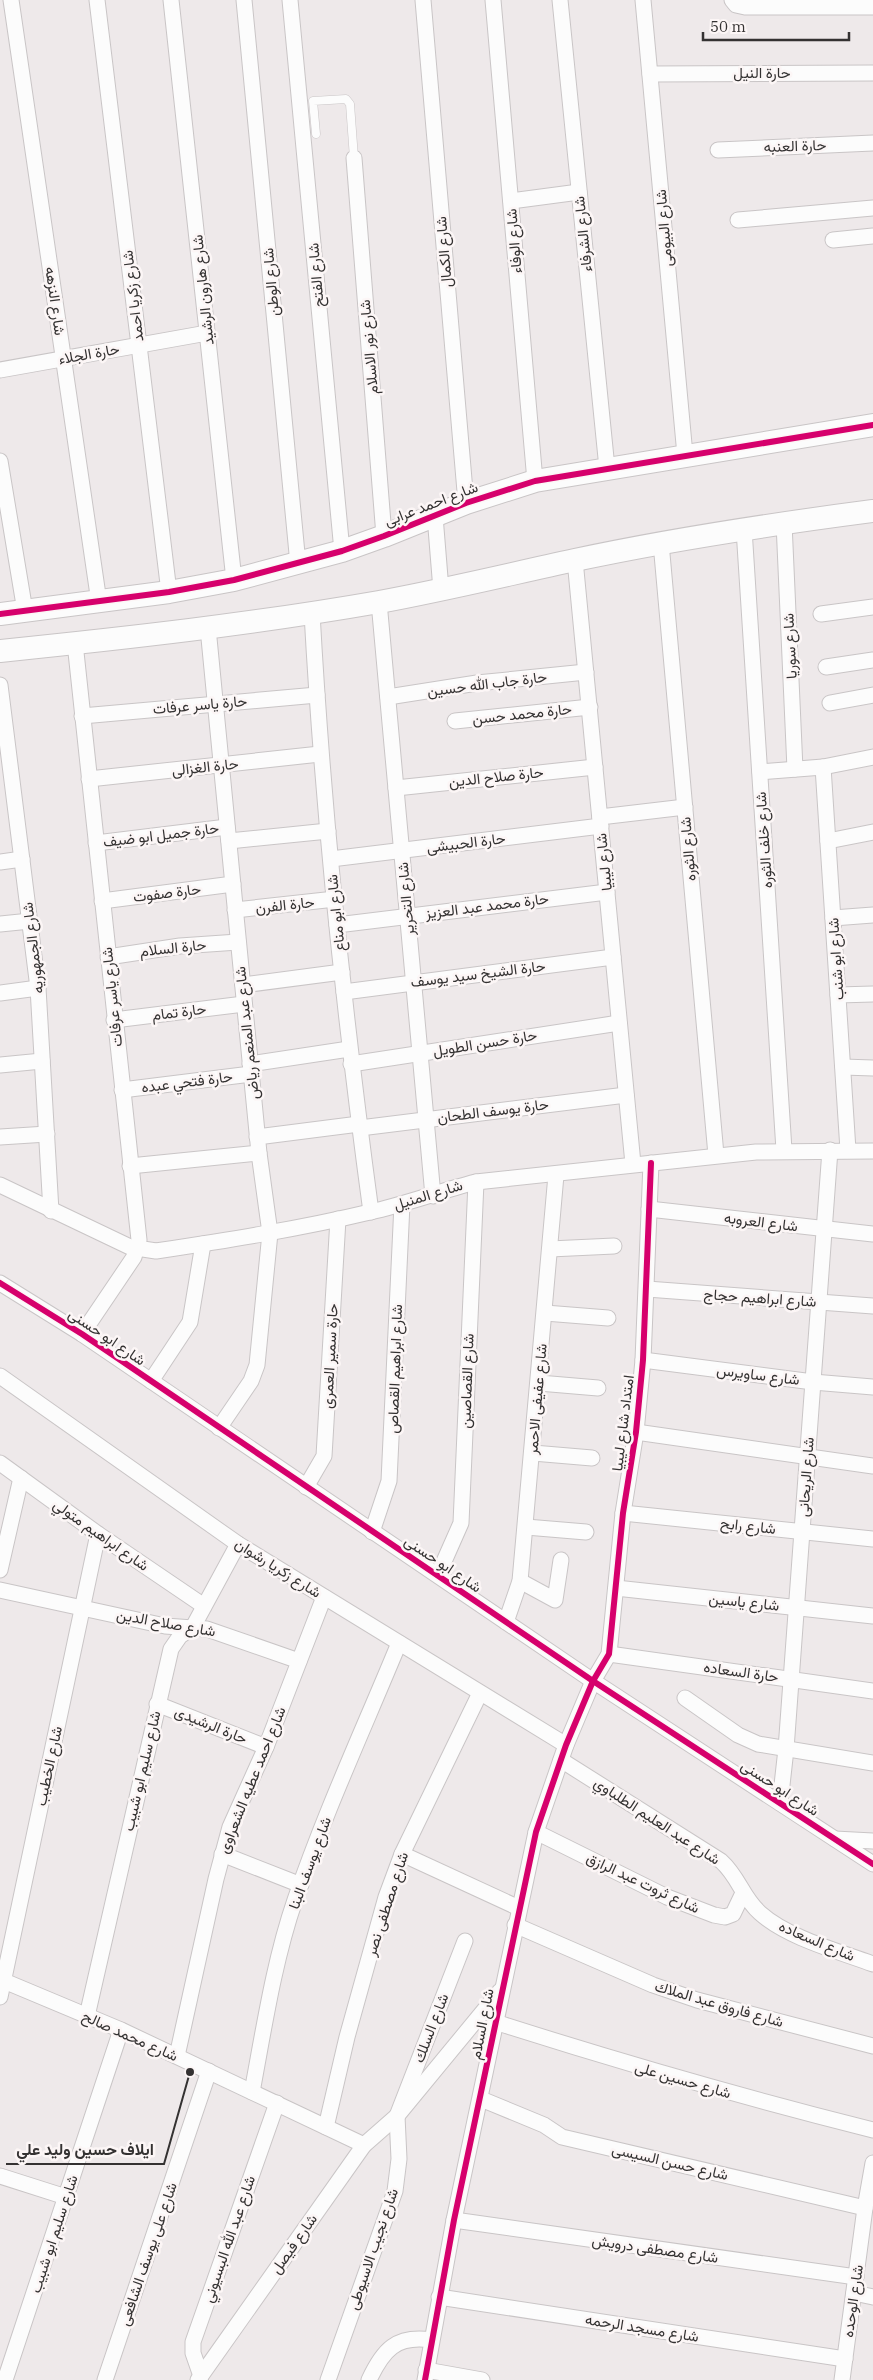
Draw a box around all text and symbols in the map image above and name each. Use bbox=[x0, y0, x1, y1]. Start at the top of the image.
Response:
scale bar bbox=[703, 10, 849, 42]
text: 50 m bbox=[710, 17, 746, 36]
street label: حارة النيل bbox=[733, 63, 791, 82]
street label: حارة العنبه bbox=[763, 135, 827, 156]
street label: شارع البيومى bbox=[651, 188, 678, 268]
street label: شارع الشرفاء bbox=[569, 195, 598, 273]
street label: شارع الوفاء bbox=[501, 208, 528, 274]
street label: شارع الكمال bbox=[431, 215, 458, 288]
street label: شارع هارون الرشيد bbox=[187, 234, 220, 346]
street label: شارع الفتح bbox=[303, 242, 330, 308]
street label: شارع الوطن bbox=[258, 247, 285, 317]
street label: شارع زكريا احمد bbox=[117, 249, 150, 343]
street label: شارع النزهه bbox=[39, 265, 70, 337]
street label: شارع نور الاسلام bbox=[355, 299, 384, 395]
street label: حارة الجلاء bbox=[57, 339, 121, 368]
street label: شارع احمد عرابى bbox=[381, 477, 481, 532]
street label: شارع سوريا bbox=[778, 612, 803, 679]
street label: حارة جاب الله حسين bbox=[426, 667, 548, 701]
street label: حارة ياسر عرفات bbox=[152, 691, 248, 718]
street label: حارة محمد حسن bbox=[471, 699, 573, 729]
street label: حارة الغزالى bbox=[171, 754, 239, 780]
street label: حارة صلاح الدين bbox=[448, 762, 545, 793]
street label: شارع خلف الثوره bbox=[751, 791, 778, 889]
street label: شارع الثوره bbox=[675, 816, 702, 882]
street label: حارة جميل ابو ضيف bbox=[102, 818, 220, 851]
street label: حارة الحبيشى bbox=[425, 828, 507, 858]
street label: شارع ليبيا bbox=[591, 832, 618, 892]
street label: شارع التحرير bbox=[393, 861, 420, 938]
street label: شارع ابو مناع bbox=[322, 873, 351, 952]
street label: حارة صفوت bbox=[132, 879, 202, 906]
street label: حارة محمد عبد العزيز bbox=[423, 888, 550, 923]
street label: حارة الفرن bbox=[255, 892, 315, 917]
street label: شارع الجمهوريه bbox=[17, 901, 50, 995]
street label: شارع ابو شنب bbox=[823, 917, 850, 1001]
street label: حارة السلام bbox=[139, 935, 207, 961]
street label: شارع ياسر عرفات bbox=[97, 946, 128, 1048]
street label: حارة الشيخ سيد يوسف bbox=[409, 956, 547, 993]
street label: شارع عبد المنعم رياض bbox=[230, 965, 265, 1100]
street label: حارة تمام bbox=[151, 999, 207, 1025]
street label: حارة حسن الطويل bbox=[431, 1025, 539, 1061]
street label: حارة فتحي عبده bbox=[140, 1066, 234, 1101]
street label: حارة يوسف الطحان bbox=[436, 1094, 550, 1127]
street label: شارع المنيل bbox=[391, 1175, 465, 1216]
street label: شارع العروبه bbox=[723, 1208, 799, 1237]
street label: شارع ابراهيم حجاج bbox=[703, 1284, 817, 1313]
street label: حارة سمير العمرى bbox=[317, 1303, 343, 1409]
street label: شارع ابو حسنى bbox=[64, 1304, 150, 1371]
street label: شارع ابراهيم القصاص bbox=[383, 1304, 408, 1434]
street label: شارع القصاصين bbox=[455, 1333, 480, 1429]
street label: شارع عفيفى الاحمر bbox=[522, 1342, 553, 1456]
street label: شارع ساويرس bbox=[715, 1360, 801, 1391]
street label: امتداد شارع ليبيا bbox=[607, 1374, 640, 1472]
street label: شارع الريحانى bbox=[793, 1436, 820, 1518]
street label: شارع ابراهيم متولي bbox=[47, 1494, 153, 1578]
street label: شارع رابح bbox=[719, 1513, 777, 1540]
street label: شارع ابو حسنى bbox=[400, 1531, 486, 1598]
street label: شارع زكريا رشوان bbox=[231, 1534, 325, 1603]
street label: شارع ياسين bbox=[708, 1588, 780, 1617]
street label: شارع صلاح الدين bbox=[115, 1604, 217, 1643]
street label: حارة السعاده bbox=[702, 1657, 780, 1686]
street label: حارة الرشيدى bbox=[172, 1701, 250, 1749]
street label: شارع احمد عطيه الشعراوى bbox=[213, 1704, 292, 1857]
street label: شارع سليم ابو شبيب bbox=[118, 1709, 167, 1833]
street label: شارع الخطيب bbox=[31, 1724, 68, 1808]
street label: شارع ابو حسنى bbox=[737, 1755, 823, 1822]
street label: شارع عبد العليم الطلباوي bbox=[588, 1773, 724, 1872]
street label: شارع يوسف البنا bbox=[284, 1814, 337, 1912]
street label: شارع ثروت عبد الرازق bbox=[583, 1848, 703, 1919]
street label: شارع مصطفى نصر bbox=[360, 1849, 414, 1960]
street label: شارع السعاده bbox=[776, 1916, 858, 1967]
street label: شارع فاروق عبد الملاك bbox=[652, 1976, 786, 2033]
street label: شارع السلام bbox=[465, 1987, 500, 2061]
street label: شارع السلك bbox=[409, 1990, 454, 2066]
street label: شارع محمد صالح bbox=[78, 2006, 181, 2067]
street label: شارع حسين على bbox=[632, 2057, 733, 2104]
callout: ايلاف حسين وليد علي bbox=[6, 2133, 164, 2164]
text: ايلاف حسين وليد علي bbox=[16, 2139, 154, 2163]
street label: شارع حسن السيسى bbox=[610, 2139, 730, 2186]
street label: شارع سليم ابو شبيب bbox=[25, 2172, 84, 2296]
street label: شارع عبد الله البسيوني bbox=[198, 2173, 263, 2306]
street label: شارع على يوسف الشافعى bbox=[114, 2179, 183, 2329]
street label: شارع نجيب الاسيوطى bbox=[343, 2185, 404, 2313]
street label: شارع فيصل bbox=[266, 2210, 323, 2279]
street label: شارع مصطفى درويش bbox=[590, 2230, 720, 2269]
street label: شارع الوحده bbox=[838, 2263, 869, 2339]
street label: شارع مسجد الرحمه bbox=[584, 2309, 700, 2348]

